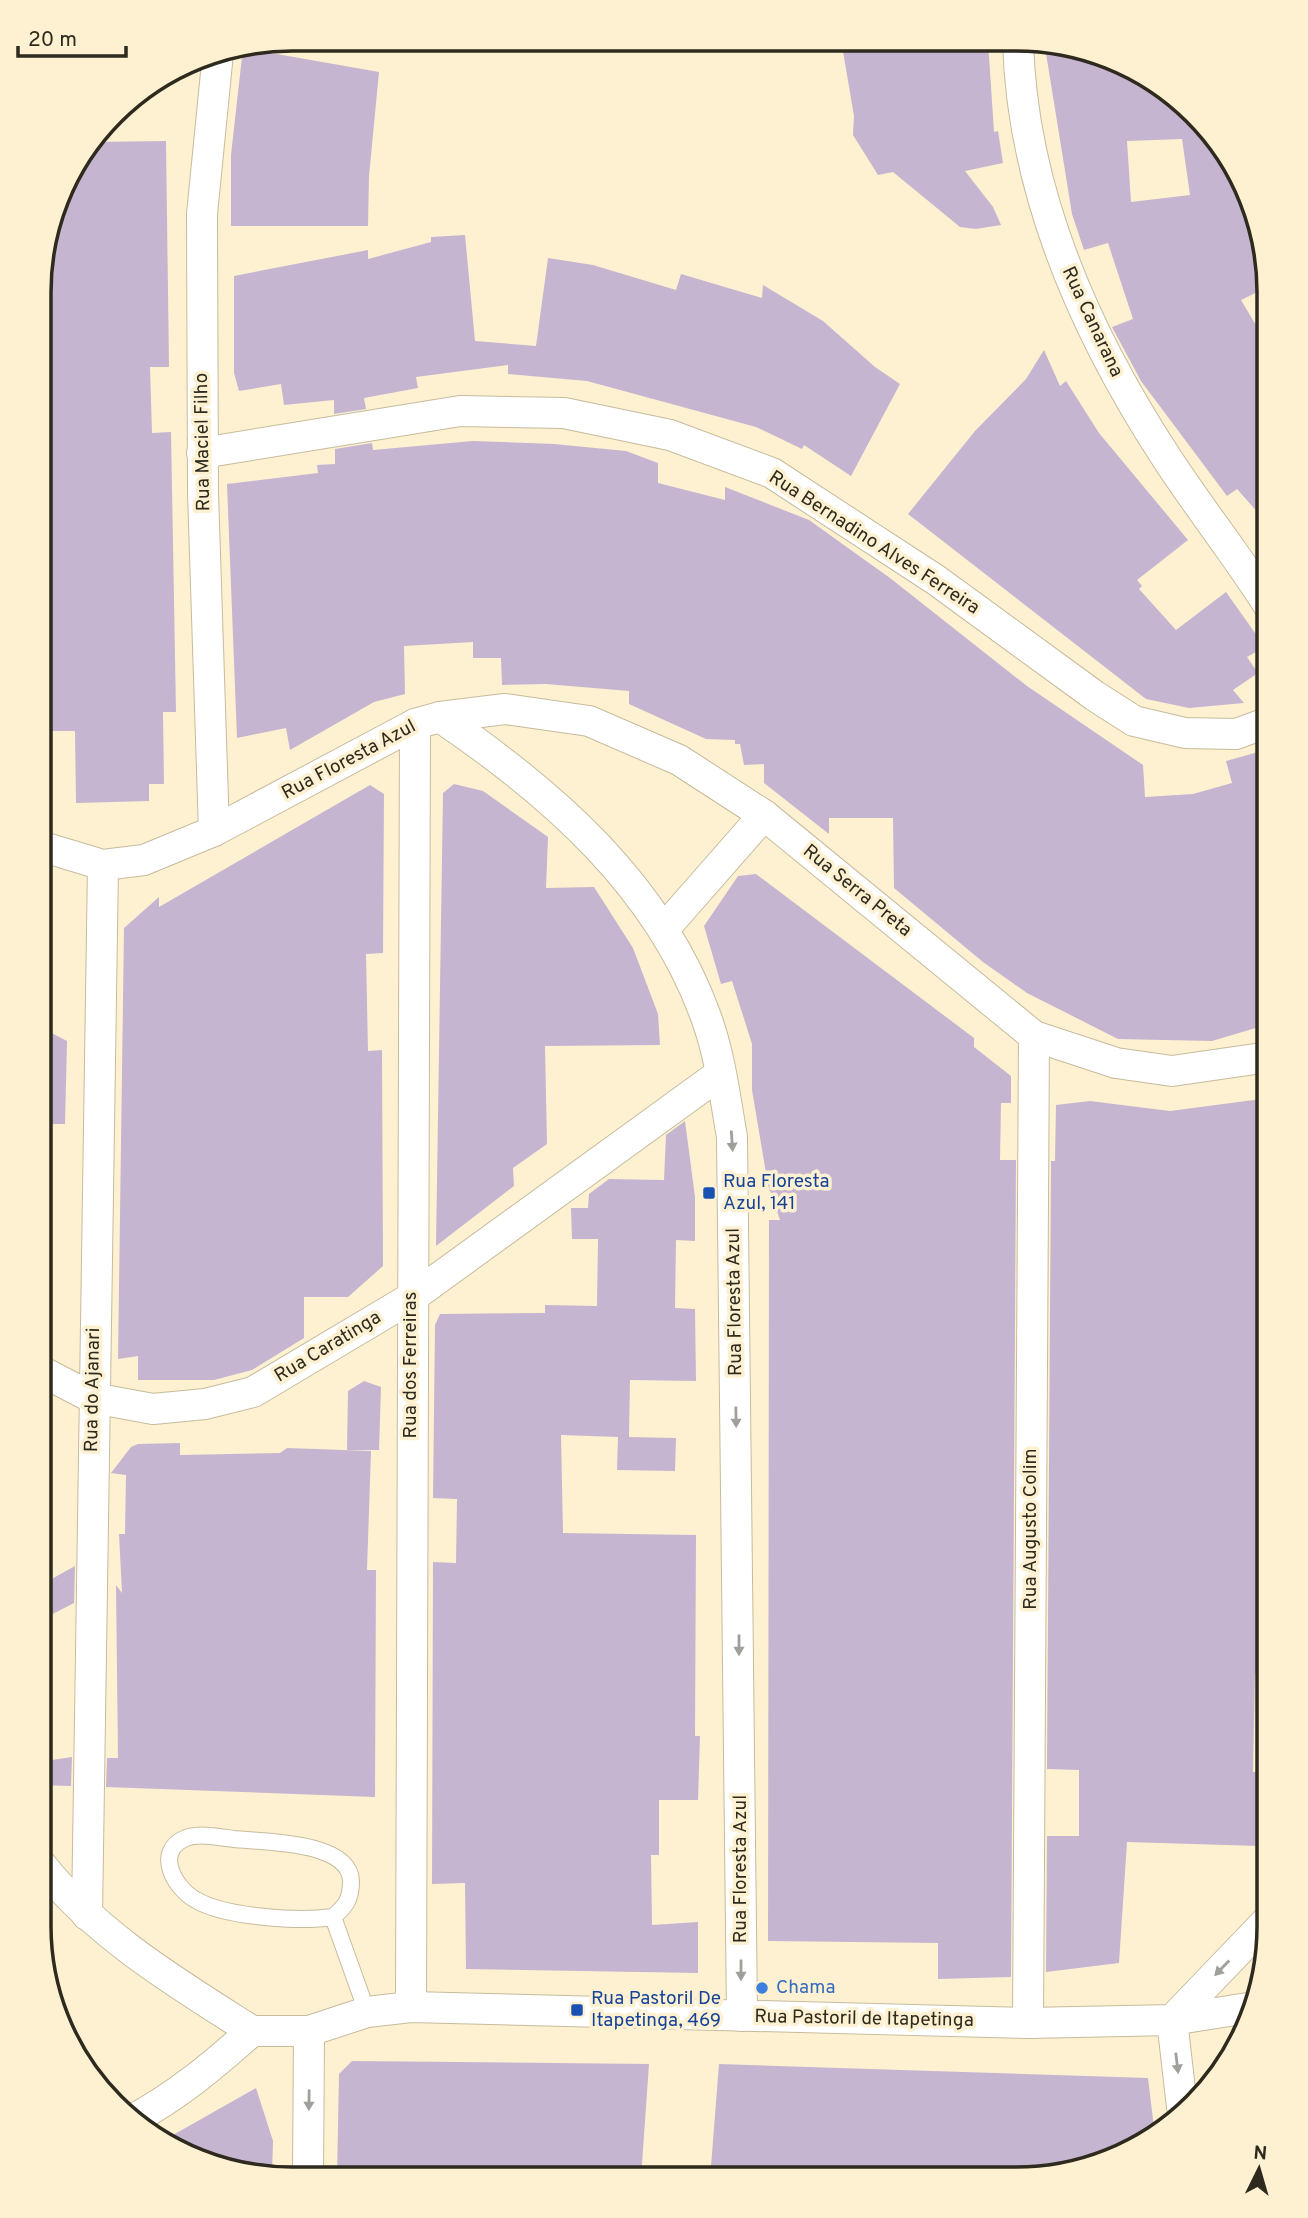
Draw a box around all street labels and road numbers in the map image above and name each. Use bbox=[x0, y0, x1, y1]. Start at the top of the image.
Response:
street label: Rua Canarana bbox=[1056, 263, 1128, 381]
street label: Rua Maciel Filho bbox=[190, 372, 216, 512]
street label: Rua Bernadino Alves Ferreira bbox=[764, 466, 984, 620]
street label: Rua Floresta Azul bbox=[278, 715, 420, 805]
street label: Rua Serra Preta bbox=[797, 840, 917, 942]
street label: Rua Floresta Azul bbox=[722, 1228, 748, 1376]
street label: Rua dos Ferreiras bbox=[399, 1292, 423, 1438]
street label: Rua Caratinga bbox=[270, 1306, 386, 1388]
street label: Rua do Ajanari bbox=[80, 1327, 106, 1453]
street label: Rua Augusto Colim bbox=[1019, 1448, 1043, 1610]
street label: Rua Floresta Azul bbox=[729, 1795, 753, 1943]
street label: Rua Pastoril de Itapetinga bbox=[754, 2005, 974, 2033]

